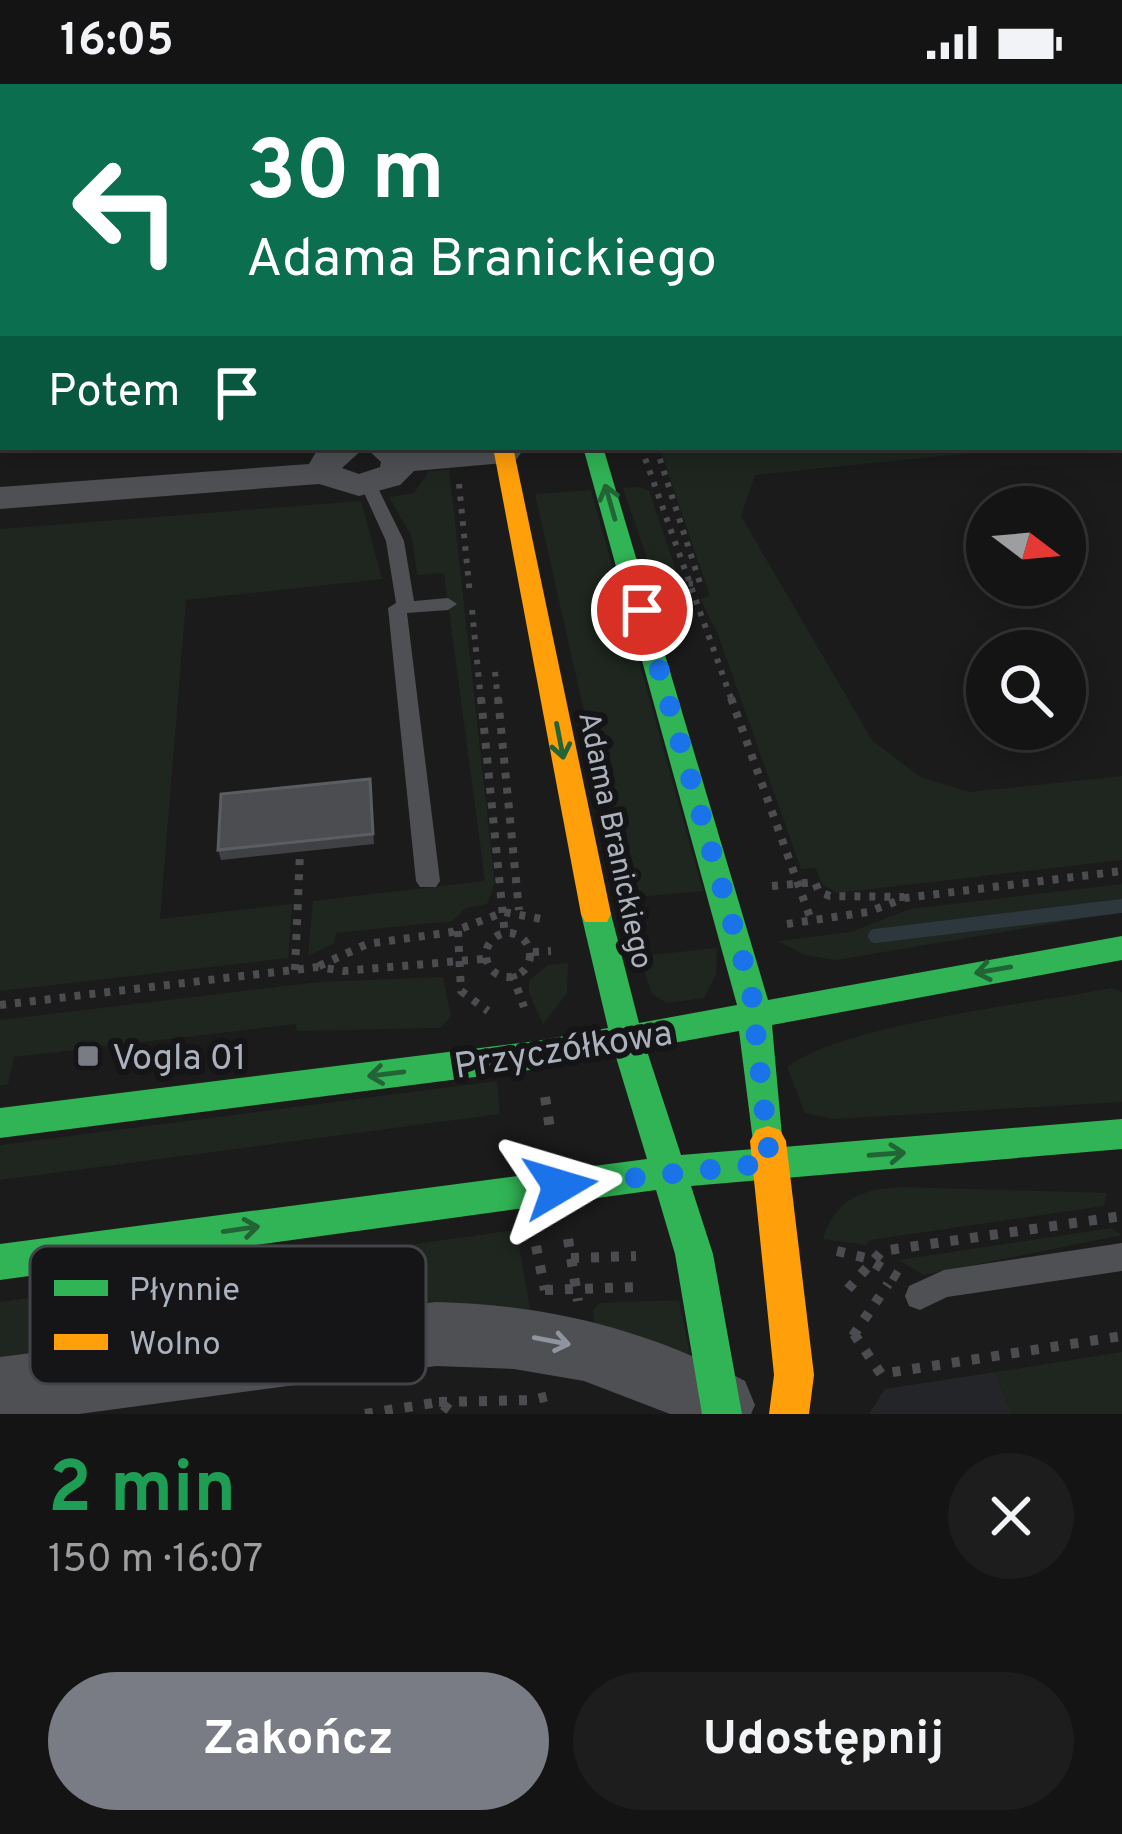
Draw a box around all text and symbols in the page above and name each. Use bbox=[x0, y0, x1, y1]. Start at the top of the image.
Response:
text: 16:05 bbox=[60, 14, 174, 71]
text: 30 m bbox=[246, 123, 445, 229]
icon: left bbox=[48, 132, 204, 288]
text: Adama Branickiego bbox=[246, 227, 717, 296]
icon: arrive bbox=[204, 360, 270, 426]
text: Potem bbox=[48, 365, 180, 422]
one-way arrow bbox=[598, 484, 620, 522]
north arrow bbox=[966, 486, 1086, 606]
map controls bbox=[966, 486, 1086, 750]
pin bbox=[591, 559, 693, 661]
icon: arrive bbox=[609, 577, 675, 643]
button: search bbox=[966, 630, 1086, 750]
street label: Adama Branickiego bbox=[568, 709, 659, 972]
one-way arrow bbox=[550, 721, 572, 760]
one-way arrow bbox=[974, 960, 1013, 983]
street label: Przyczółkowa bbox=[451, 1012, 676, 1092]
place label: Vogla 01 bbox=[112, 1037, 246, 1083]
marker: Vogla 01 bbox=[75, 1043, 101, 1069]
one-way arrow bbox=[367, 1063, 406, 1086]
position arrow bbox=[497, 1123, 623, 1249]
one-way arrow bbox=[867, 1143, 906, 1166]
one-way arrow bbox=[221, 1217, 260, 1240]
legend bbox=[30, 1246, 426, 1384]
text: Płynnie bbox=[129, 1271, 240, 1313]
text: Wolno bbox=[129, 1325, 221, 1367]
one-way arrow bbox=[532, 1331, 571, 1353]
text: 2 min bbox=[48, 1446, 236, 1538]
button: close bbox=[948, 1453, 1074, 1579]
text: 150 m · 16:07 bbox=[48, 1537, 263, 1586]
button: Zakończ bbox=[48, 1672, 549, 1810]
button: Udostępnij bbox=[573, 1672, 1074, 1810]

